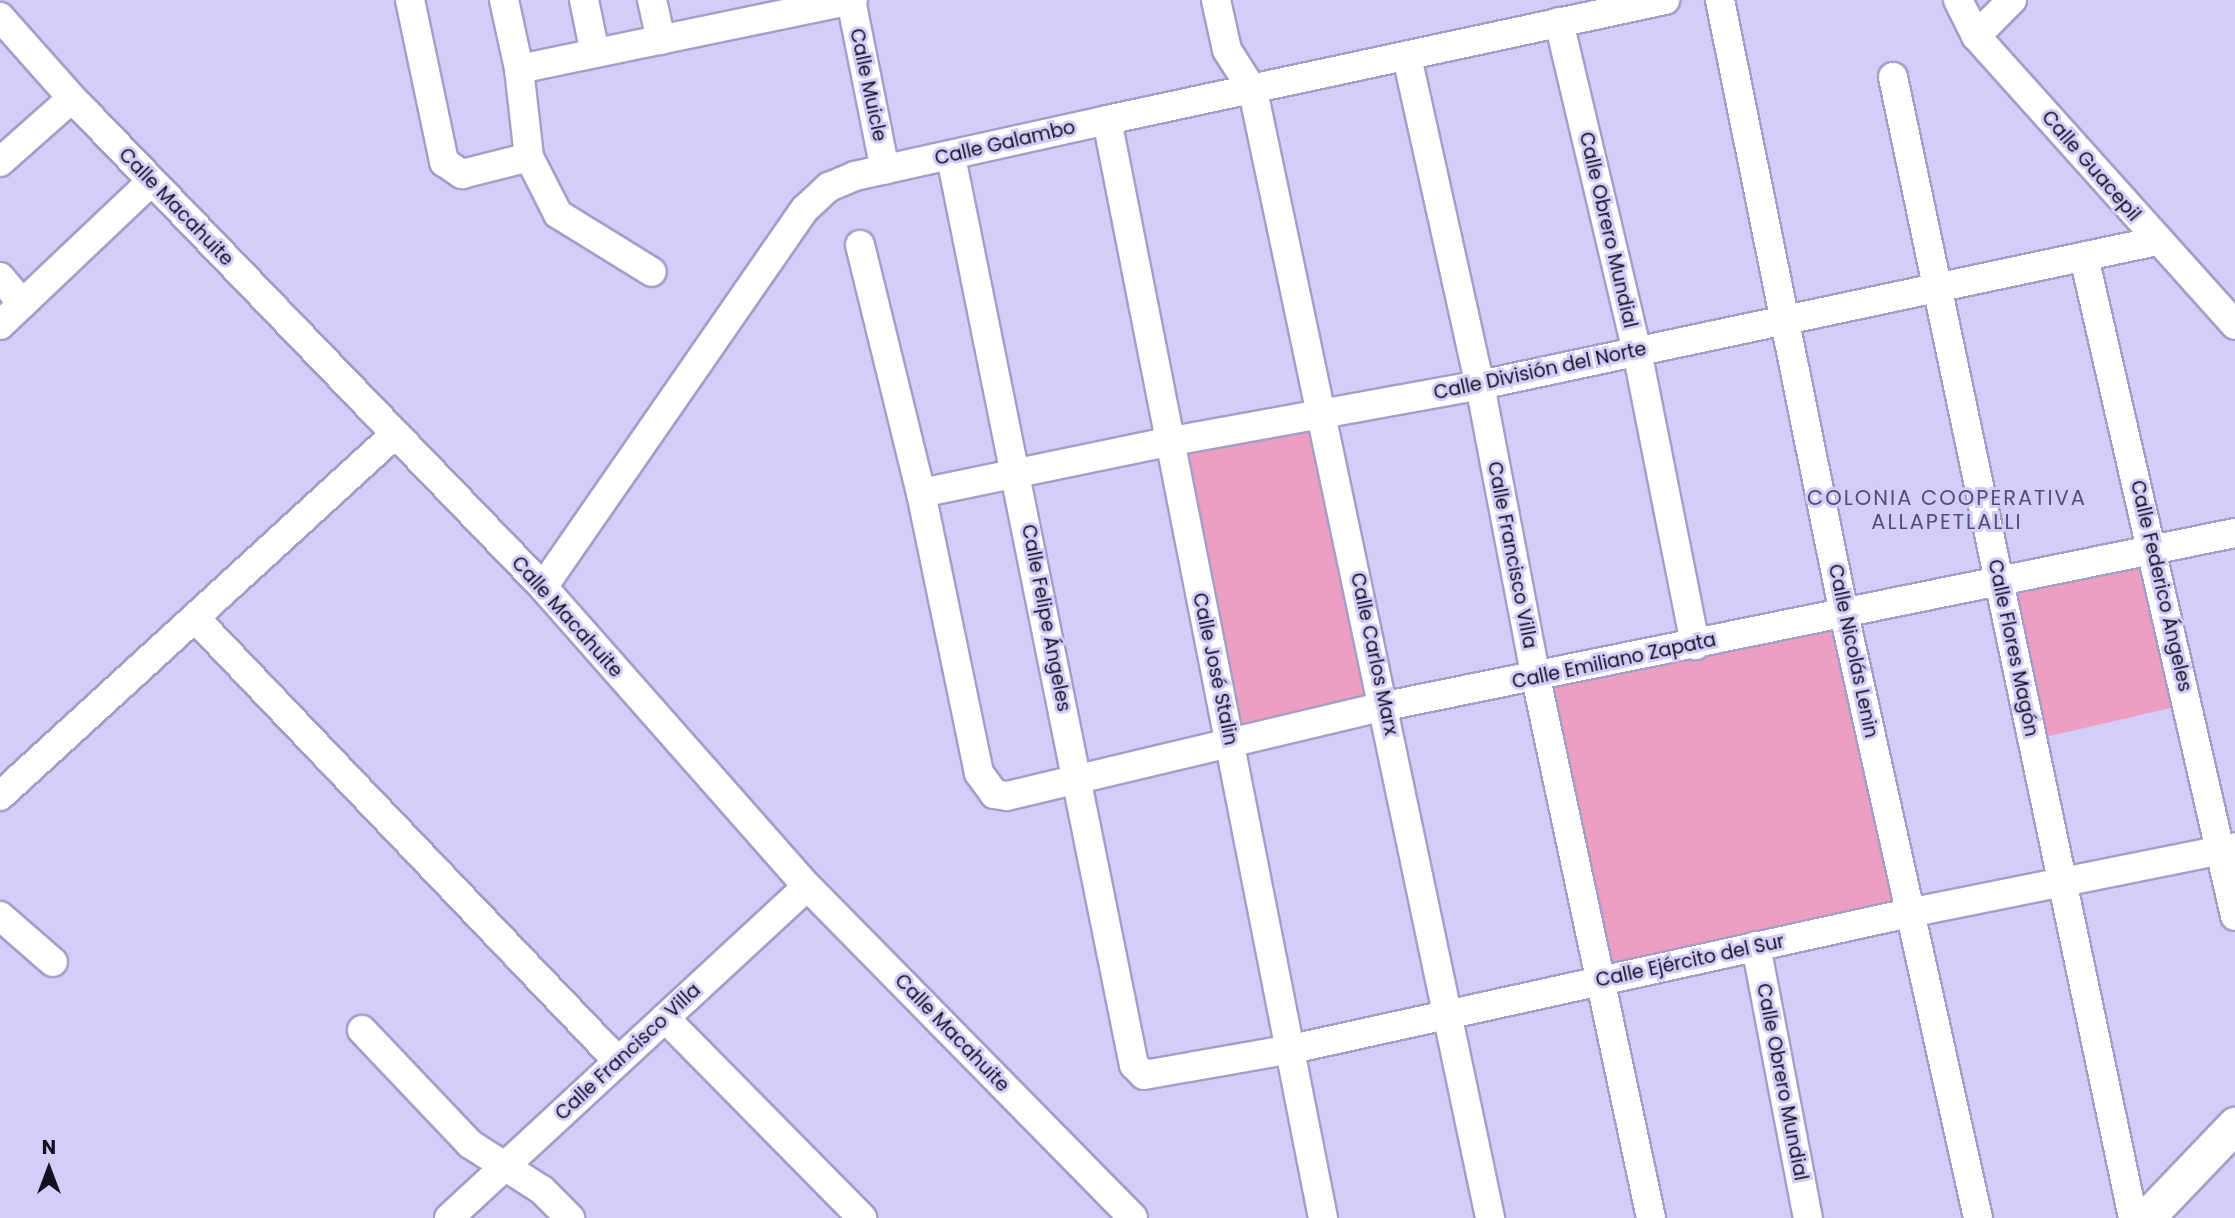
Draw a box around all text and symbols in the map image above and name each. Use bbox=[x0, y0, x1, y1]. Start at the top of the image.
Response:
street label: Calle Muicle bbox=[845, 26, 891, 144]
street label: Calle Guacepil bbox=[2037, 106, 2145, 226]
street label: Calle Galambo bbox=[933, 116, 1077, 170]
street label: Calle Obrero Mundial bbox=[1574, 130, 1642, 330]
street label: Calle Macahuite bbox=[114, 143, 238, 271]
street label: Calle División del Norte bbox=[1432, 337, 1648, 405]
street label: Calle Francisco Villa bbox=[1483, 460, 1541, 650]
street label: Calle Federico Ángeles bbox=[2126, 478, 2196, 694]
district label: COLONIA COOPERATIVA ALLAPETLALLI bbox=[1809, 485, 2085, 535]
street label: Calle Felipe Ángeles bbox=[1017, 523, 1075, 713]
street label: Calle Macahuite bbox=[507, 552, 627, 682]
street label: Calle Flores Magón bbox=[1983, 557, 2043, 739]
street label: Calle Nicolás Lenin bbox=[1823, 562, 1883, 740]
street label: Calle Carlos Marx bbox=[1346, 571, 1402, 737]
street label: Calle José Stalin bbox=[1188, 591, 1242, 747]
street label: Calle Emiliano Zapata bbox=[1510, 628, 1718, 694]
street label: Calle Ejército del Sur bbox=[1594, 930, 1786, 992]
street label: Calle Macahuite bbox=[890, 969, 1014, 1097]
street label: Calle Francisco Villa bbox=[551, 979, 705, 1125]
street label: Calle Obrero Mundial bbox=[1752, 981, 1812, 1183]
north arrow bbox=[14, 1134, 84, 1204]
text: N bbox=[42, 1134, 56, 1161]

